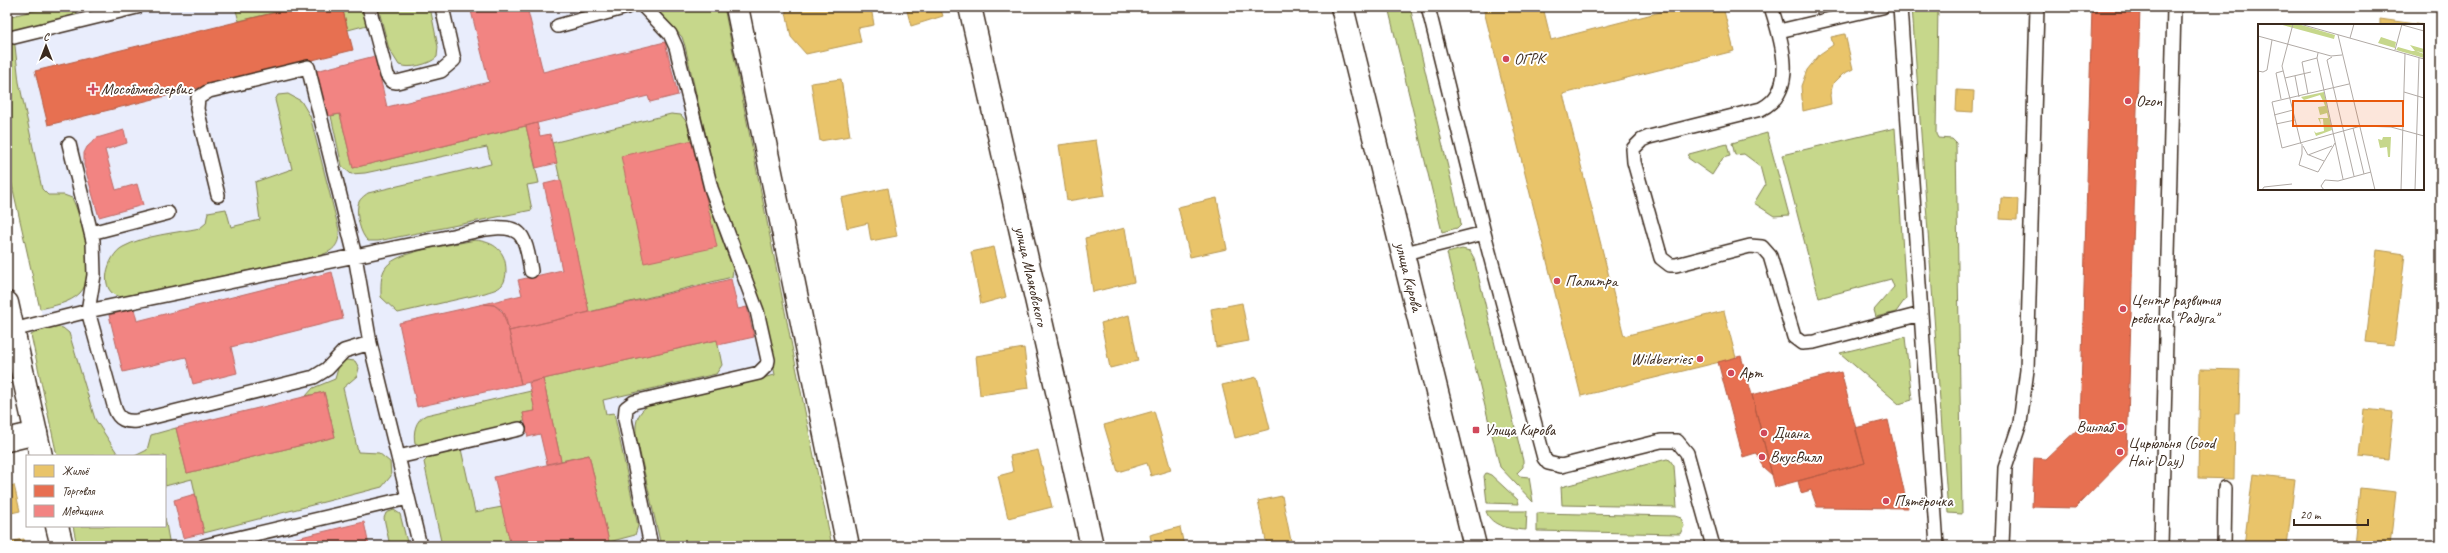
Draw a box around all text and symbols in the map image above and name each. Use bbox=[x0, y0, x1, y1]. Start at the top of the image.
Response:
inset map bbox=[2258, 24, 2424, 190]
north arrow bbox=[26, 26, 66, 66]
text: С bbox=[43, 29, 50, 43]
place label: ОГРК bbox=[1514, 49, 1548, 69]
marker: ОГРК bbox=[1501, 54, 1511, 64]
place label: Мособлмедсервис bbox=[101, 79, 194, 99]
marker: Мособлмедсервис bbox=[88, 84, 98, 94]
place label: Ozon bbox=[2136, 91, 2163, 111]
marker: Ozon bbox=[2123, 96, 2133, 106]
street label: улица Маяковского bbox=[1010, 223, 1052, 330]
street label: улица Кирова bbox=[1390, 239, 1427, 315]
place label: Палитра bbox=[1565, 271, 1619, 291]
marker: Палитра bbox=[1552, 276, 1562, 286]
place label: Центр развития ребенка "Радуга" bbox=[2131, 290, 2221, 328]
marker: Центр развития ребенка "Радуга" bbox=[2118, 304, 2128, 314]
place label: Wildberries bbox=[1631, 349, 1694, 369]
marker: Wildberries bbox=[1695, 354, 1705, 364]
place label: Арт bbox=[1739, 363, 1764, 383]
marker: Арт bbox=[1726, 368, 1736, 378]
place label: Винлаб bbox=[2076, 417, 2116, 437]
place label: Улица Кирова bbox=[1484, 420, 1557, 440]
marker: Винлаб bbox=[2116, 422, 2126, 432]
place label: Диана bbox=[1772, 423, 1810, 443]
marker: Улица Кирова bbox=[1471, 425, 1481, 435]
marker: Диана bbox=[1759, 428, 1769, 438]
place label: Цирюльня (Good Hair Day) bbox=[2128, 433, 2217, 471]
place label: ВкусВилл bbox=[1770, 447, 1822, 467]
marker: Цирюльня (Good Hair Day) bbox=[2115, 447, 2125, 457]
marker: ВкусВилл bbox=[1757, 452, 1767, 462]
legend bbox=[26, 455, 166, 527]
text: Жильё bbox=[62, 463, 90, 479]
text: Торговля bbox=[62, 483, 95, 499]
place label: Пятёрочка bbox=[1894, 491, 1954, 511]
marker: Пятёрочка bbox=[1881, 496, 1891, 506]
scale bar bbox=[2294, 501, 2368, 527]
text: Медицина bbox=[62, 503, 104, 519]
text: 20 m bbox=[2300, 507, 2322, 523]

